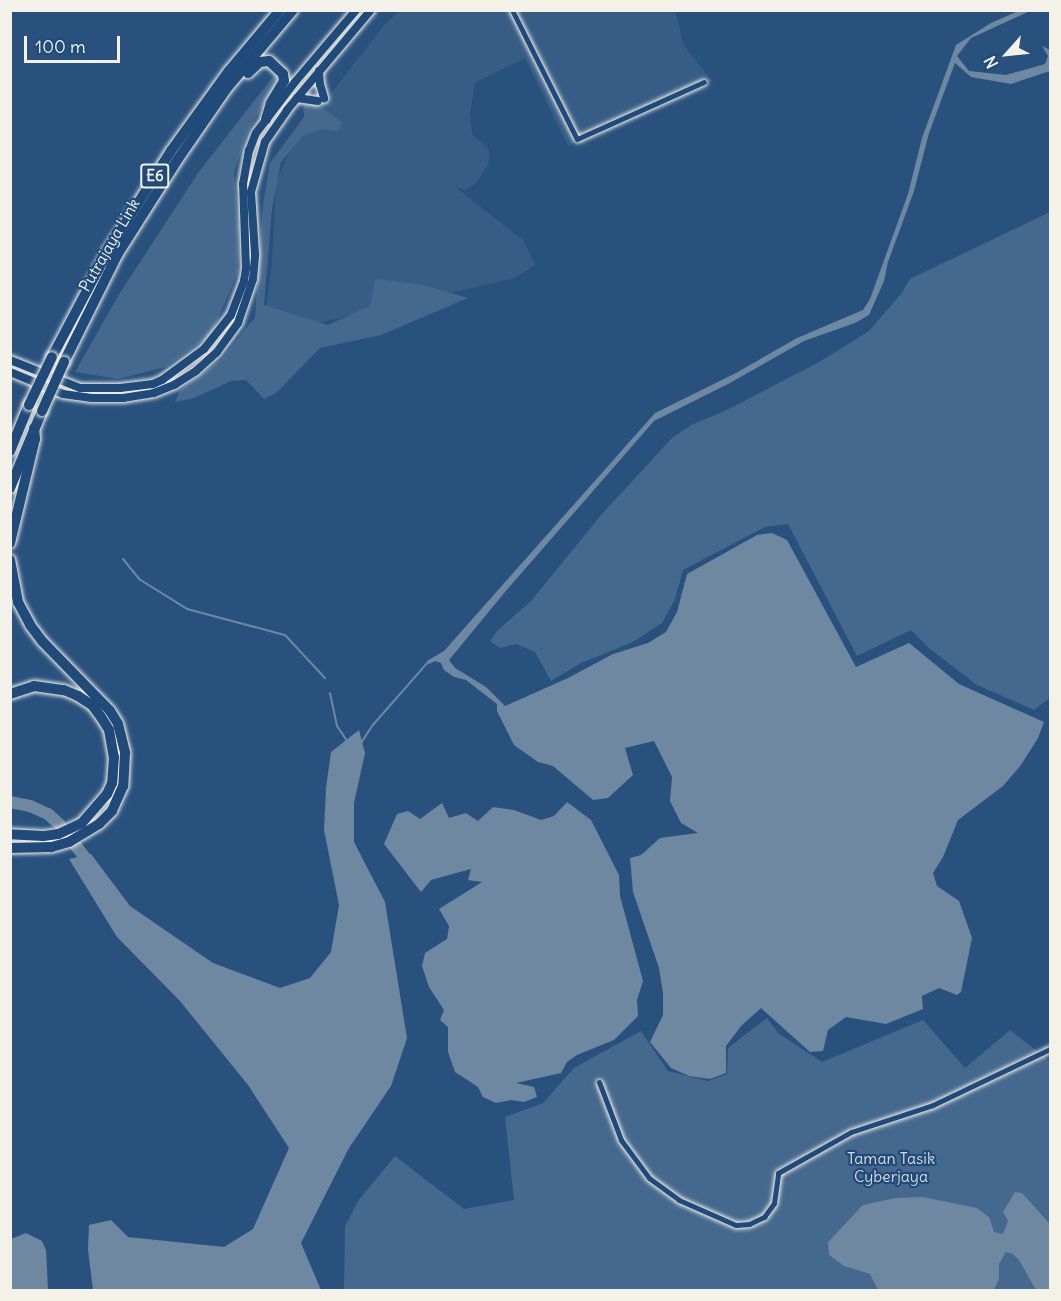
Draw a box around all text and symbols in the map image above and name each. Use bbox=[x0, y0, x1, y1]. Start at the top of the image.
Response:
scale bar bbox=[27, 24, 123, 62]
north arrow bbox=[977, 24, 1037, 84]
text: 100 m bbox=[35, 35, 86, 58]
text: N bbox=[980, 53, 1002, 72]
road number: E6 bbox=[140, 164, 170, 188]
street label: Putrajaya Link bbox=[75, 195, 143, 295]
park label: Taman Tasik Cyberjaya bbox=[847, 1148, 935, 1186]

